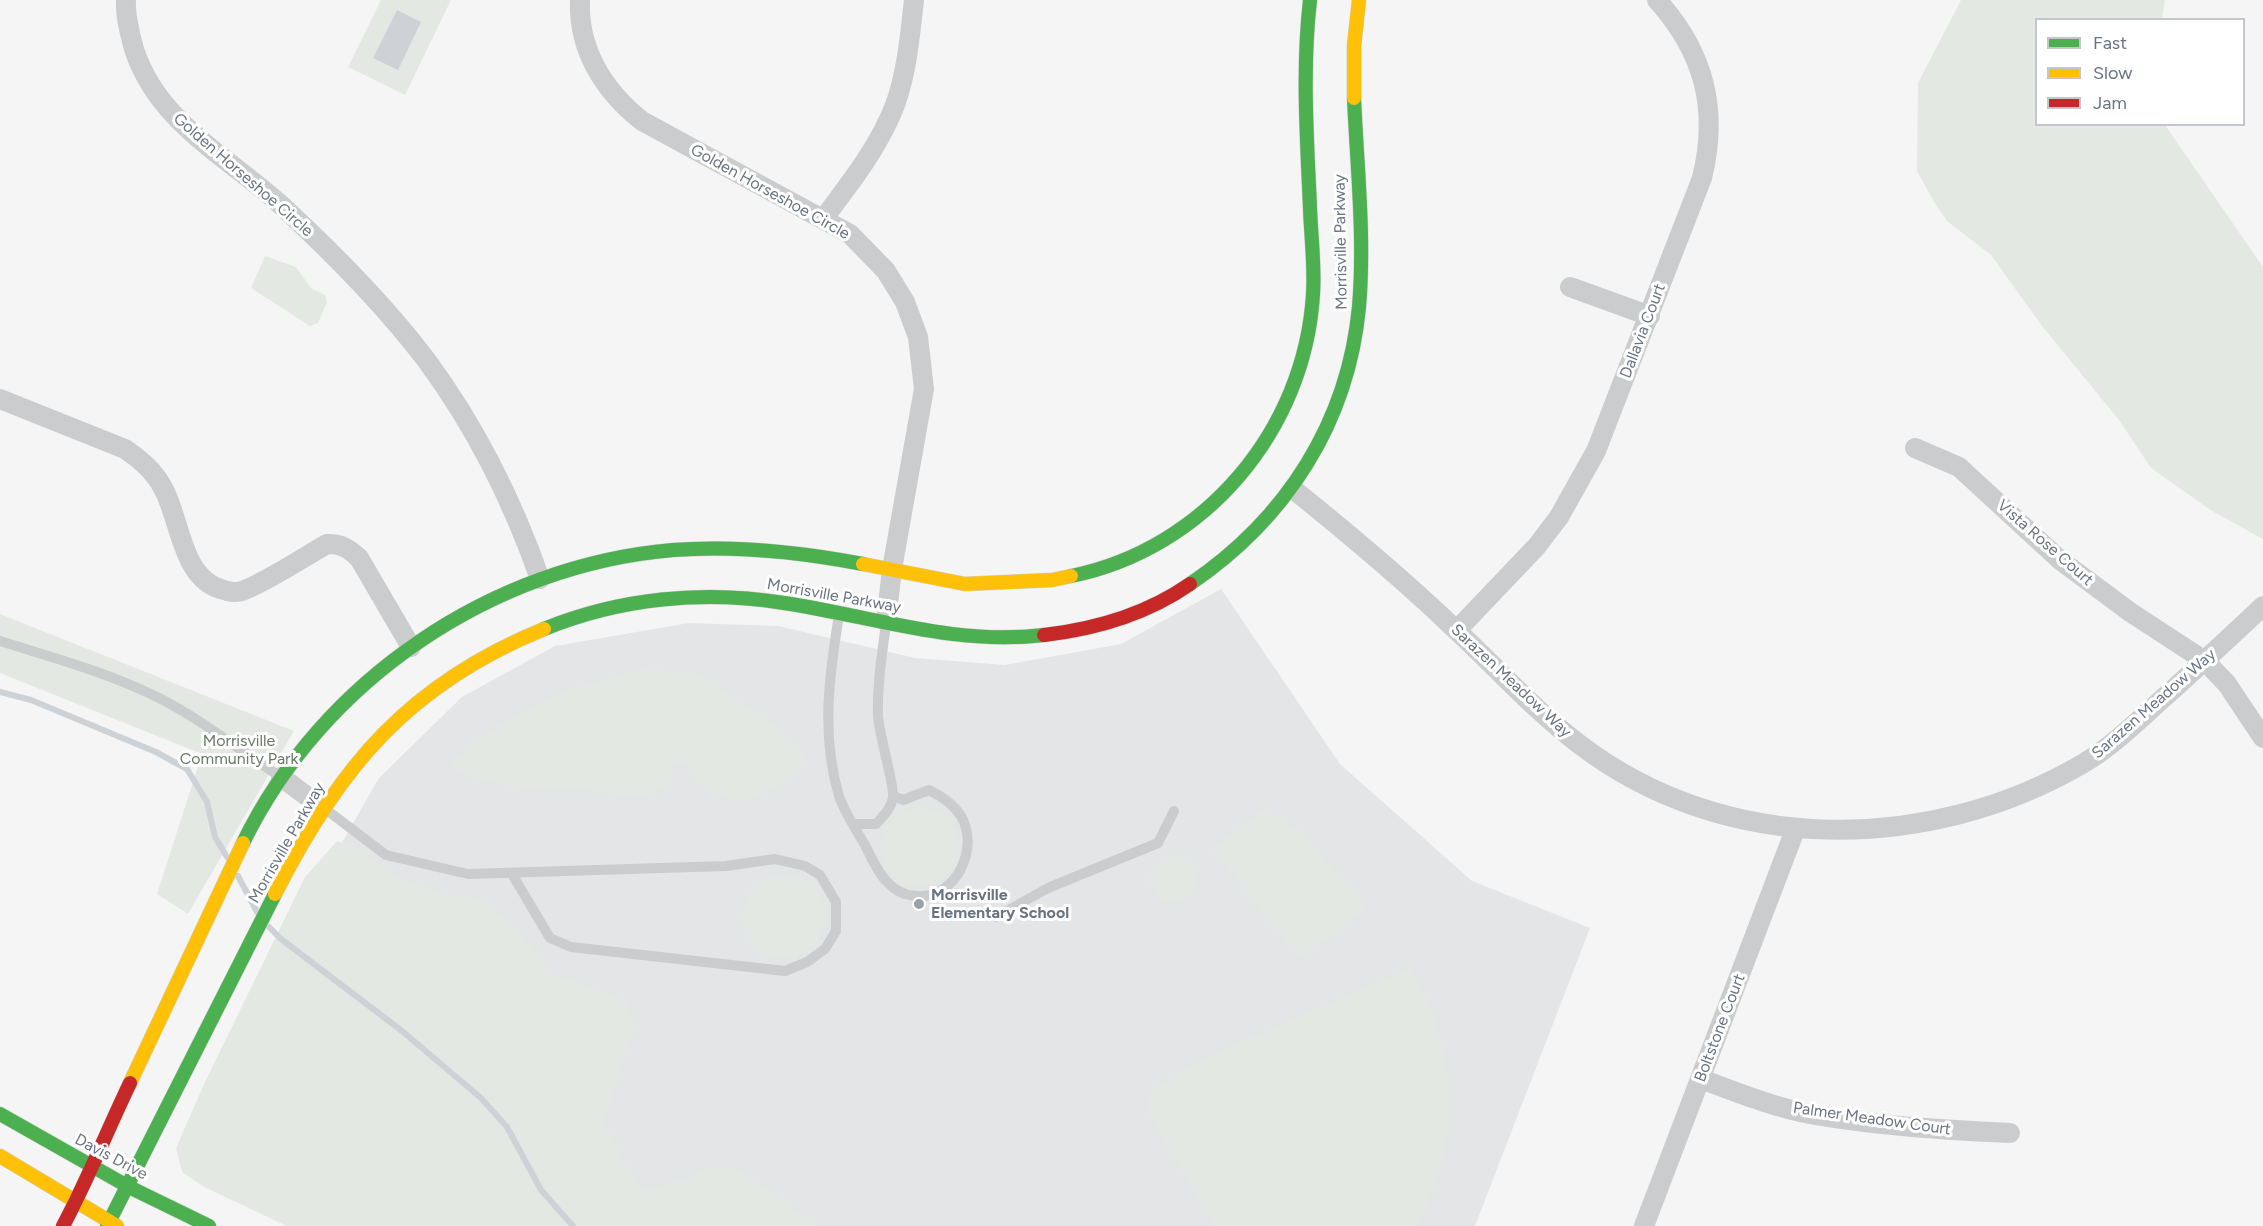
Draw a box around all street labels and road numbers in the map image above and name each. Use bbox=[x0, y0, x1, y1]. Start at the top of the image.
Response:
street label: Golden Horseshoe Circle bbox=[169, 109, 317, 241]
street label: Golden Horseshoe Circle bbox=[687, 140, 853, 244]
street label: Morrisville Parkway bbox=[1330, 174, 1352, 310]
street label: Dallavia Court bbox=[1616, 281, 1670, 381]
street label: Vista Rose Court bbox=[1993, 496, 2097, 590]
street label: Morrisville Parkway bbox=[765, 575, 903, 617]
street label: Sarazen Meadow Way bbox=[1447, 620, 1575, 742]
street label: Sarazen Meadow Way bbox=[2088, 645, 2220, 763]
street label: Morrisville Parkway bbox=[245, 779, 329, 907]
street label: Boltstone Court bbox=[1691, 971, 1749, 1085]
street label: Palmer Meadow Court bbox=[1792, 1098, 1952, 1140]
street label: Davis Drive bbox=[71, 1130, 151, 1184]

